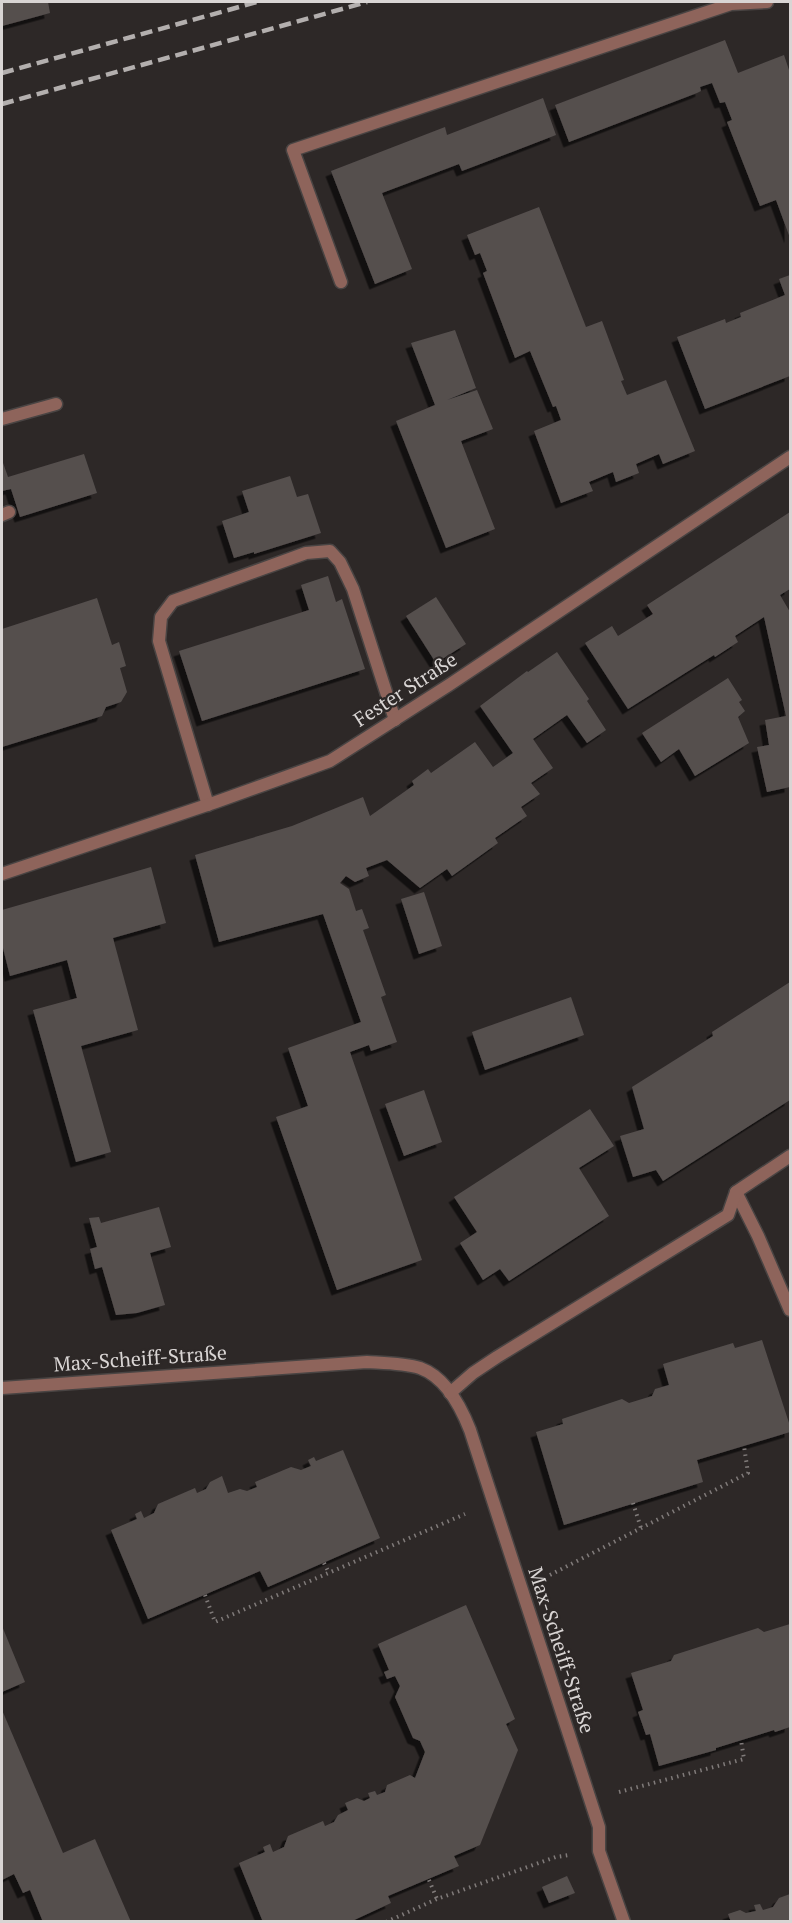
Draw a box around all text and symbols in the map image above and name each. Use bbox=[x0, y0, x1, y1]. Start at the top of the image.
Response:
street label: Fester Straße bbox=[348, 645, 462, 733]
street label: Max-Scheiff-Straße bbox=[52, 1338, 228, 1378]
street label: Max-Scheiff-Straße bbox=[522, 1563, 602, 1737]

